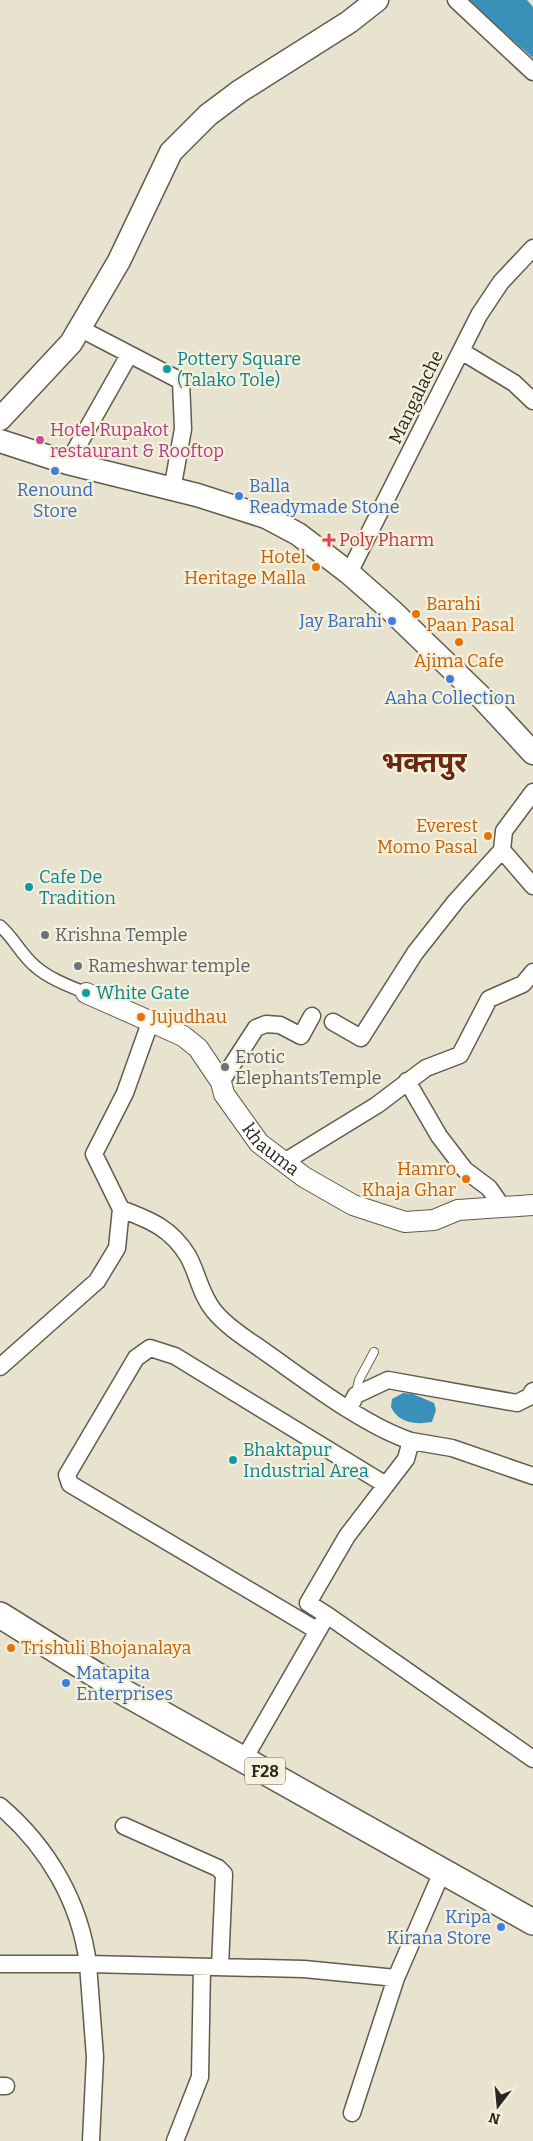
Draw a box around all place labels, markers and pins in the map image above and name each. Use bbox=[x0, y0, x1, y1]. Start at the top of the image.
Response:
place label: Pottery Square (Talako Tole) bbox=[177, 348, 301, 391]
marker: Pottery Square (Talako Tole) bbox=[161, 363, 173, 375]
place label: Hotel Rupakot restaurant & Rooftop bbox=[50, 419, 224, 462]
marker: Hotel Rupakot restaurant & Rooftop bbox=[34, 434, 46, 446]
marker: Renound Store bbox=[49, 465, 61, 477]
place label: Balla Readymade Stone bbox=[249, 475, 400, 518]
place label: Renound Store bbox=[17, 479, 93, 522]
marker: Balla Readymade Stone bbox=[233, 490, 245, 502]
place label: Poly Pharm bbox=[339, 529, 434, 551]
marker: Poly Pharm bbox=[323, 534, 335, 546]
place label: Hotel Heritage Malla bbox=[184, 546, 306, 589]
marker: Hotel Heritage Malla bbox=[310, 561, 322, 573]
place label: Barahi Paan Pasal bbox=[426, 593, 515, 636]
marker: Barahi Paan Pasal bbox=[410, 608, 422, 620]
place label: Jay Barahi bbox=[298, 610, 382, 632]
marker: Jay Barahi bbox=[386, 615, 398, 627]
marker: Ajima Cafe bbox=[453, 636, 465, 648]
place label: Ajima Cafe bbox=[414, 650, 504, 672]
marker: Aaha Collection bbox=[444, 673, 456, 685]
place label: Aaha Collection bbox=[384, 687, 516, 709]
place label: Everest Momo Pasal bbox=[377, 815, 478, 858]
marker: Everest Momo Pasal bbox=[482, 830, 494, 842]
place label: Cafe De Tradition bbox=[39, 866, 117, 909]
marker: Cafe De Tradition bbox=[23, 881, 35, 893]
place label: Krishna Temple bbox=[55, 924, 188, 946]
marker: Krishna Temple bbox=[39, 929, 51, 941]
place label: Rameshwar temple bbox=[88, 955, 250, 977]
marker: Rameshwar temple bbox=[72, 960, 84, 972]
place label: White Gate bbox=[96, 982, 190, 1004]
marker: White Gate bbox=[80, 987, 92, 999]
place label: Jujudhau bbox=[150, 1006, 227, 1028]
marker: Jujudhau bbox=[135, 1011, 147, 1023]
place label: Erotic ElephantsTemple bbox=[235, 1046, 382, 1089]
marker: Erotic ElephantsTemple bbox=[219, 1061, 231, 1073]
place label: Hamro Khaja Ghar bbox=[362, 1158, 456, 1201]
marker: Hamro Khaja Ghar bbox=[460, 1173, 472, 1185]
place label: Bhaktapur Industrial Area bbox=[243, 1439, 369, 1482]
marker: Bhaktapur Industrial Area bbox=[227, 1454, 239, 1466]
place label: Trishuli Bhojanalaya bbox=[21, 1637, 192, 1659]
marker: Trishuli Bhojanalaya bbox=[5, 1642, 17, 1654]
place label: Matapita Enterprises bbox=[76, 1662, 173, 1705]
marker: Matapita Enterprises bbox=[60, 1677, 72, 1689]
place label: Kripa Kirana Store bbox=[387, 1906, 491, 1949]
marker: Kripa Kirana Store bbox=[495, 1921, 507, 1933]

